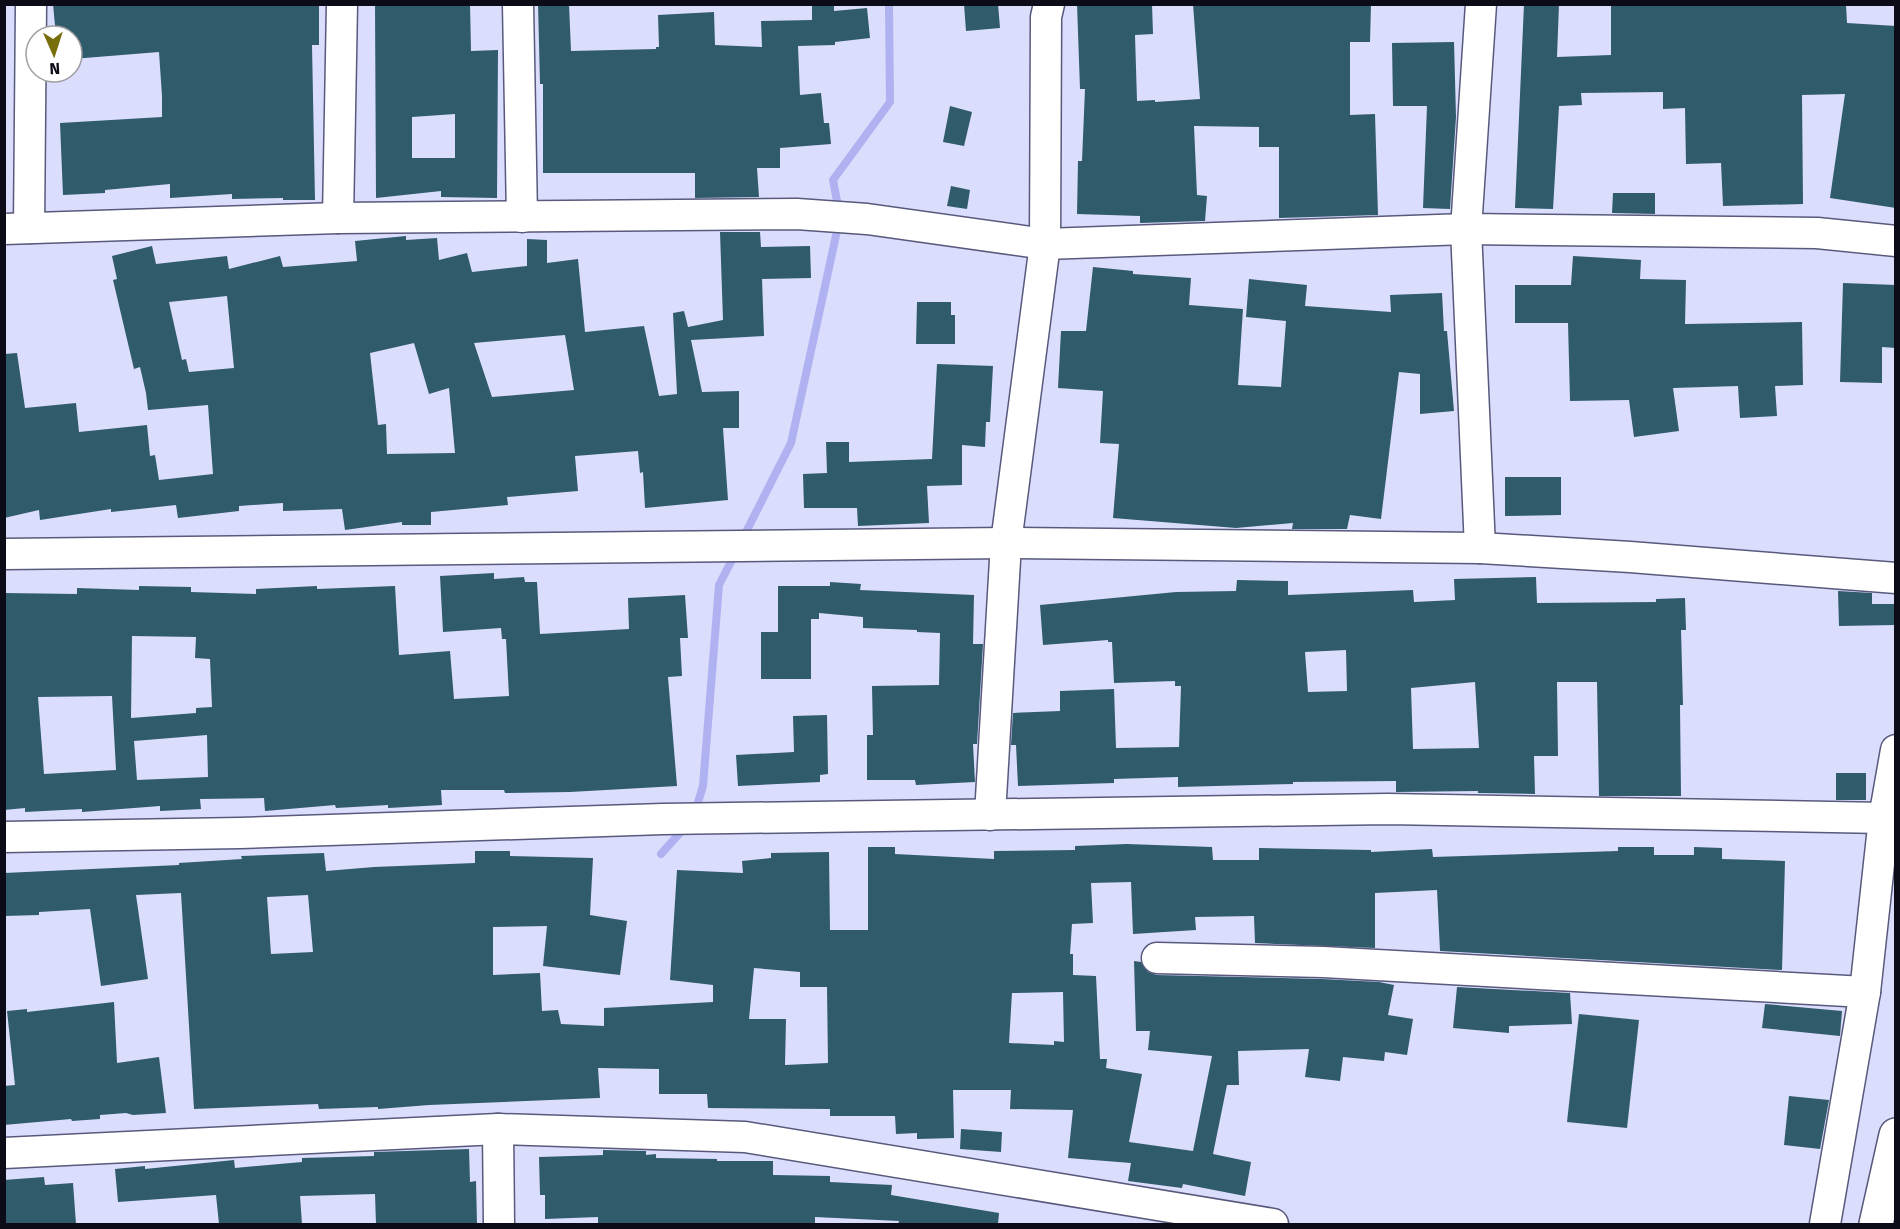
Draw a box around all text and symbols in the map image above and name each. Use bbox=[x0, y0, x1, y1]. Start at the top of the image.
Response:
north arrow bbox=[24, 24, 84, 84]
text: N bbox=[49, 59, 61, 78]

